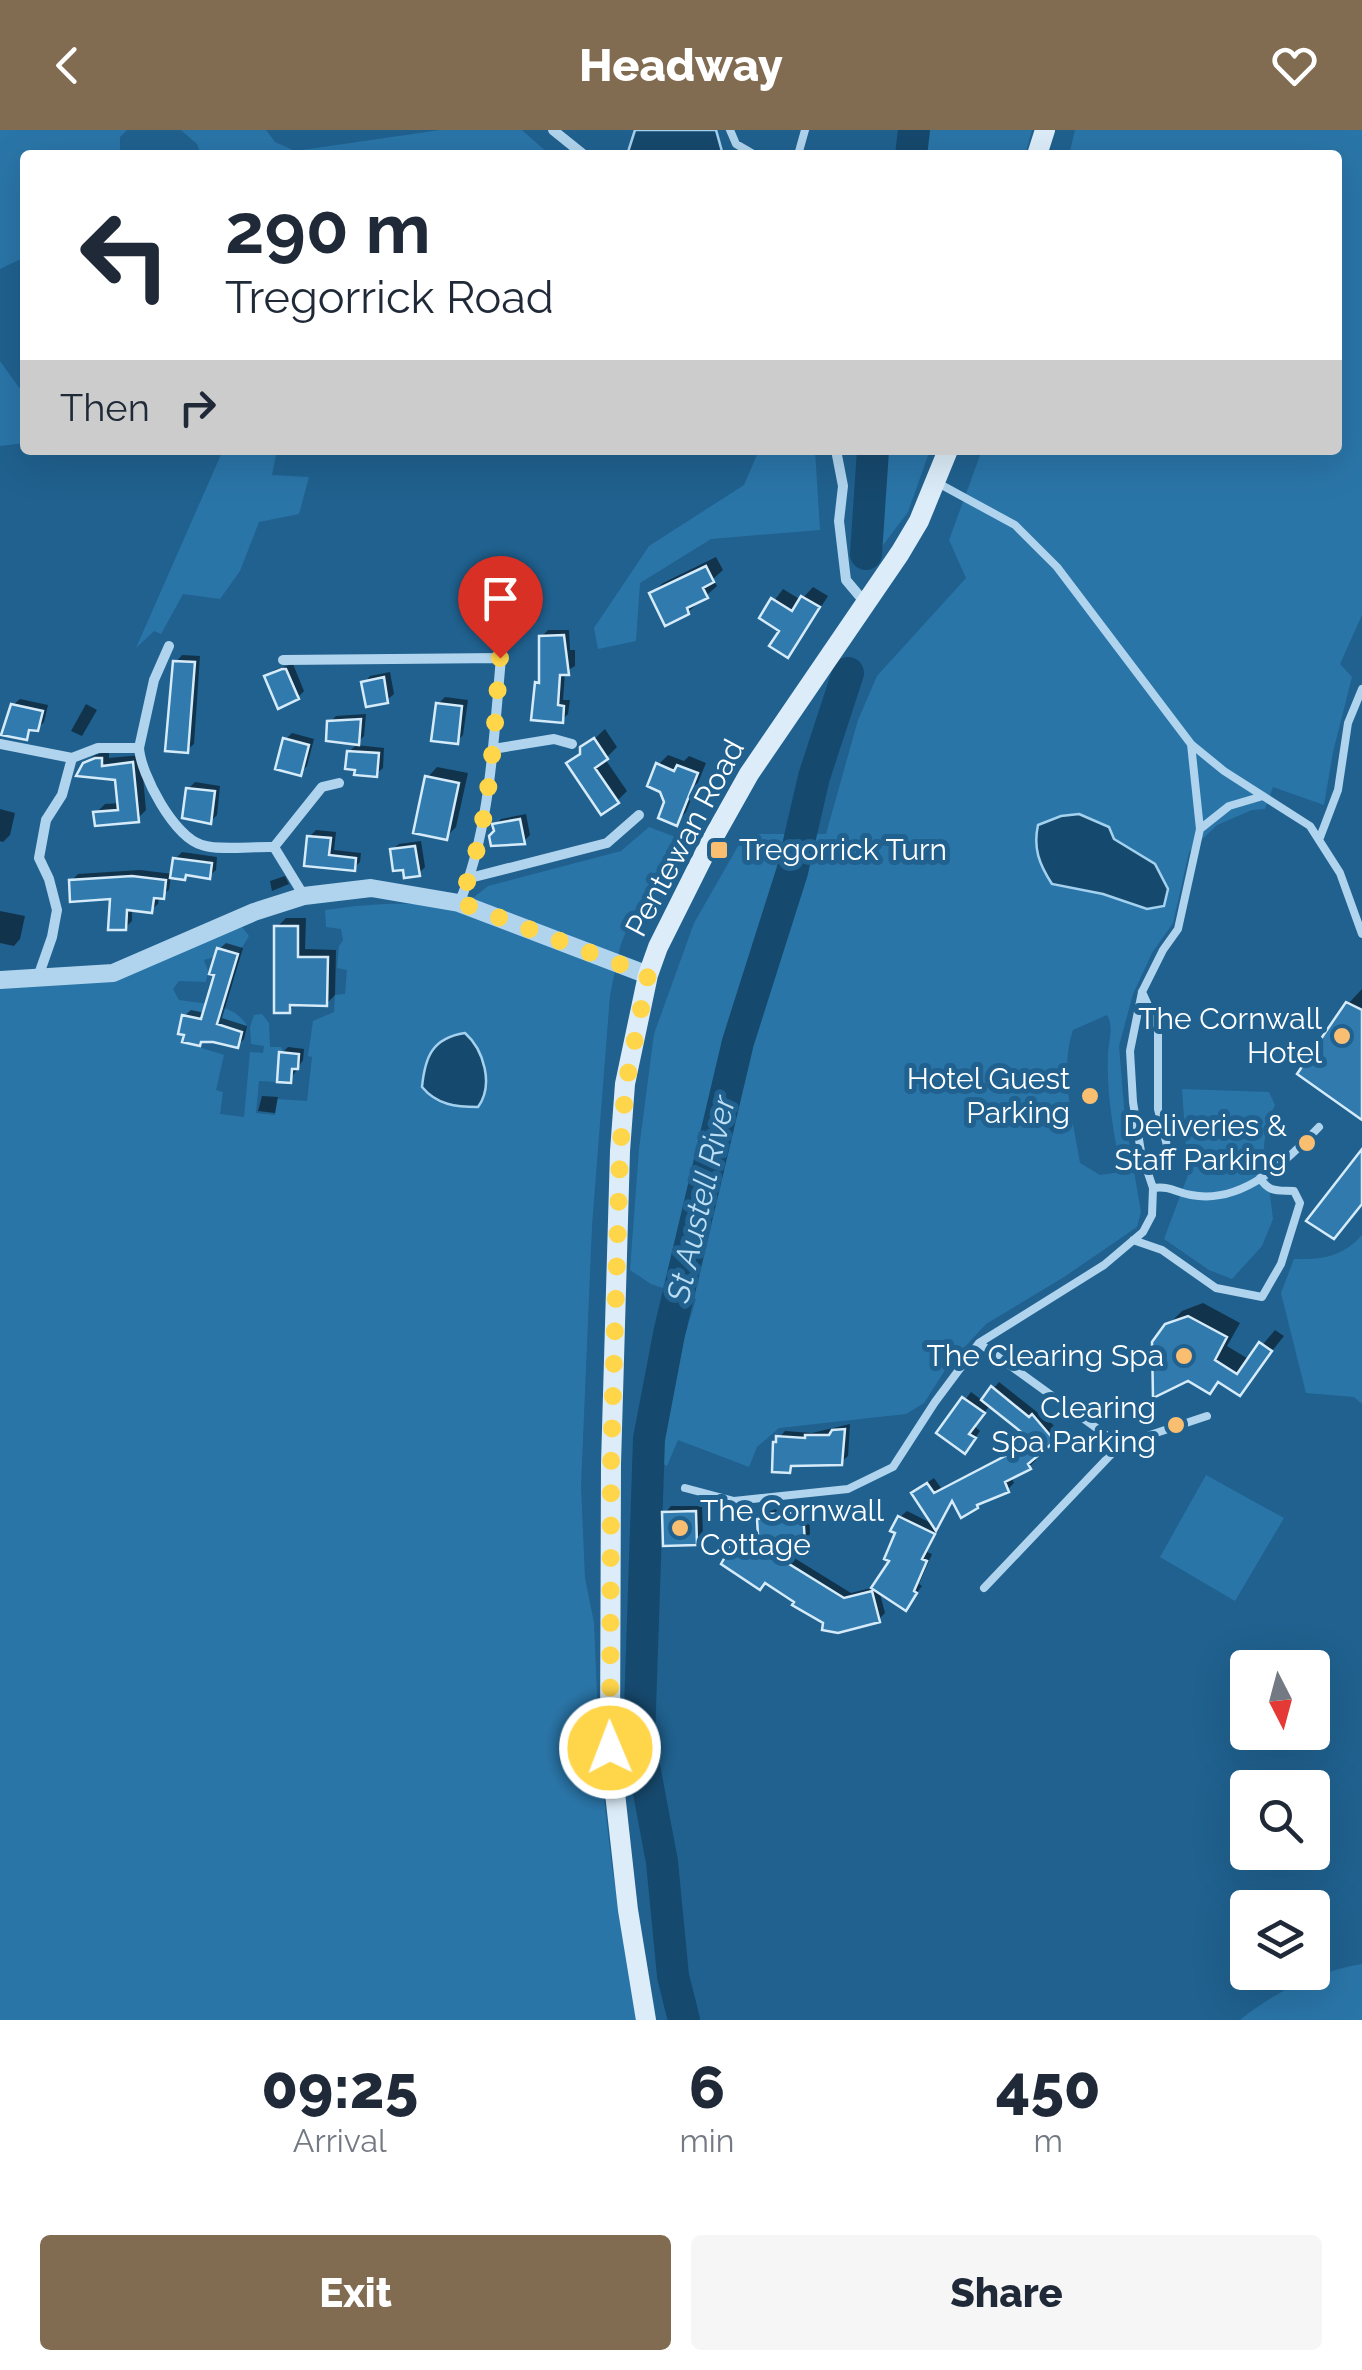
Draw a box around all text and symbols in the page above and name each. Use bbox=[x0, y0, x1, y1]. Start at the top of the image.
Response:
icon: back bbox=[40, 38, 95, 93]
icon: heart bbox=[1267, 38, 1322, 93]
text: Headway bbox=[579, 39, 783, 92]
text: 290 m bbox=[225, 187, 431, 269]
icon: left bbox=[60, 190, 190, 320]
text: Tregorrick Road bbox=[225, 271, 554, 324]
icon: right bbox=[170, 380, 225, 435]
text: Then bbox=[60, 385, 150, 430]
pin bbox=[458, 556, 543, 659]
icon: arrive bbox=[473, 571, 528, 626]
street label: Pentewan Road bbox=[618, 733, 751, 942]
place label: Tregorrick Turn bbox=[739, 832, 947, 867]
marker: Tregorrick Turn bbox=[708, 839, 730, 861]
place label: The Cornwall Hotel bbox=[1138, 1001, 1323, 1070]
marker: The Cornwall Hotel bbox=[1331, 1025, 1353, 1047]
place label: Hotel Guest Parking bbox=[907, 1061, 1070, 1130]
marker: Hotel Guest Parking bbox=[1079, 1085, 1101, 1107]
water label: St Austell River bbox=[659, 1091, 742, 1307]
place label: Deliveries & Staff Parking bbox=[1114, 1108, 1287, 1177]
marker: Deliveries & Staff Parking bbox=[1296, 1132, 1318, 1154]
place label: The Clearing Spa bbox=[926, 1338, 1164, 1373]
marker: The Clearing Spa bbox=[1173, 1345, 1195, 1367]
place label: Clearing Spa Parking bbox=[991, 1390, 1156, 1459]
marker: Clearing Spa Parking bbox=[1165, 1414, 1187, 1436]
place label: The Cornwall Cottage bbox=[700, 1493, 885, 1562]
marker: The Cornwall Cottage bbox=[669, 1517, 691, 1539]
north arrow bbox=[1230, 1650, 1330, 1750]
map controls bbox=[1230, 1650, 1330, 1990]
position arrow bbox=[558, 1696, 662, 1800]
button: search bbox=[1230, 1770, 1330, 1870]
button: layers bbox=[1230, 1890, 1330, 1990]
text: 09:25 bbox=[261, 2052, 418, 2122]
text: 6 bbox=[689, 2052, 725, 2122]
text: 450 bbox=[996, 2052, 1101, 2122]
text: Arrival bbox=[293, 2122, 387, 2159]
text: min bbox=[679, 2122, 734, 2159]
text: m bbox=[1033, 2122, 1063, 2159]
button: Exit bbox=[40, 2235, 671, 2350]
button: Share bbox=[691, 2235, 1322, 2350]

